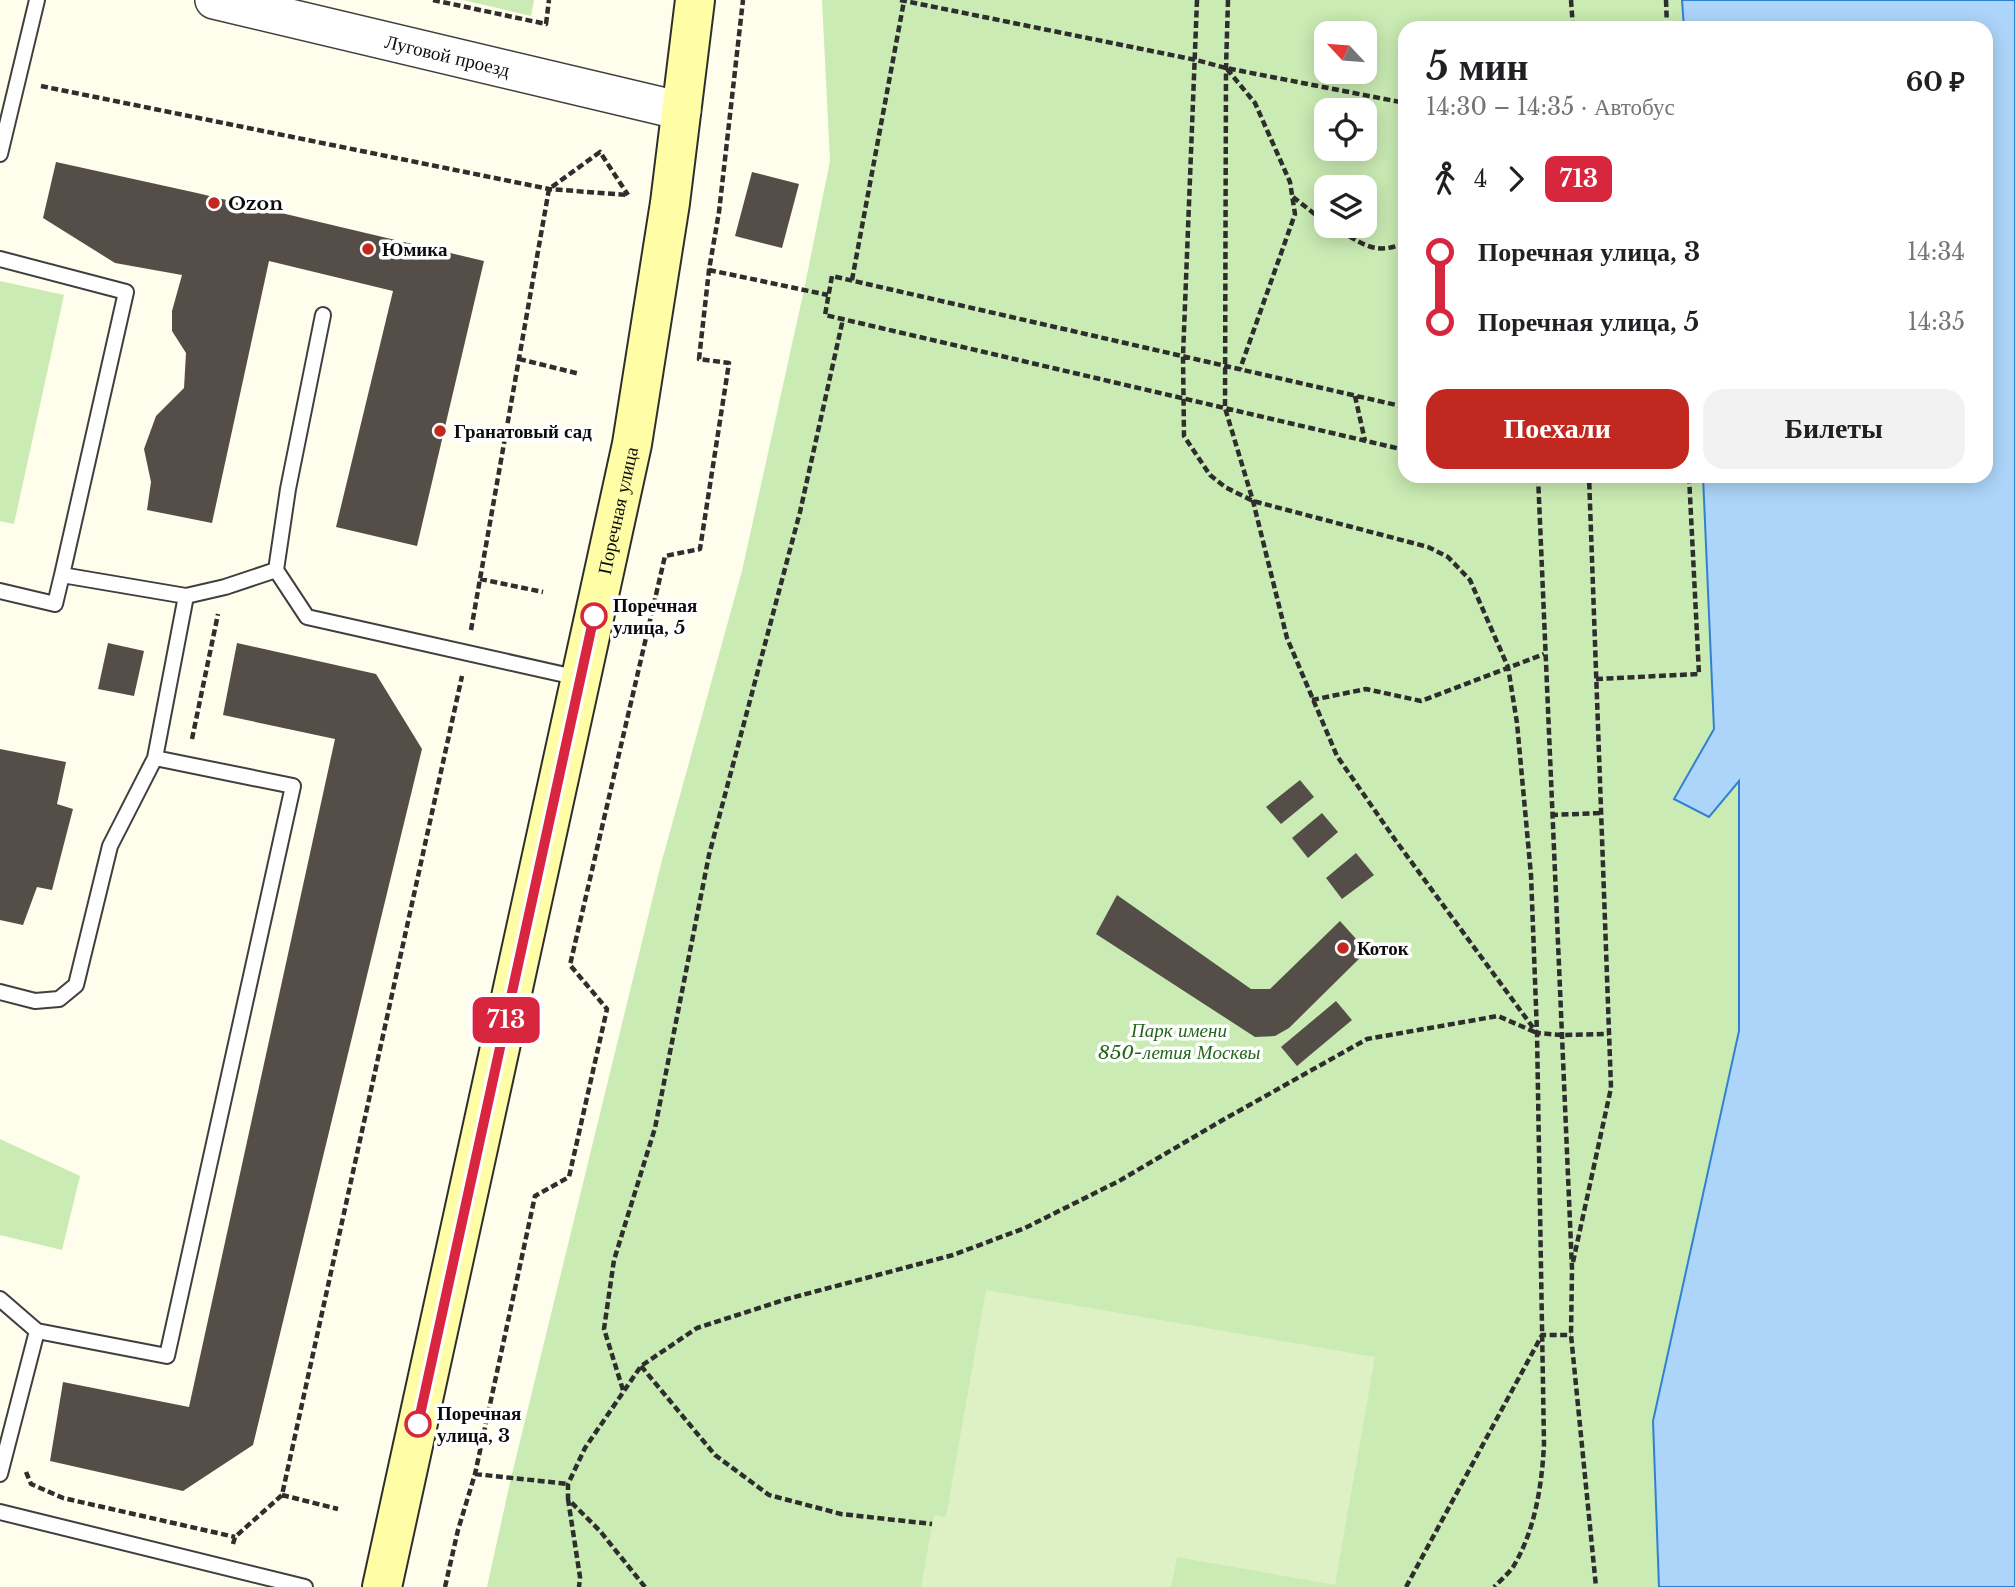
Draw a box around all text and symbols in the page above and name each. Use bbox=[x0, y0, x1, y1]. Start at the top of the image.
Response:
north arrow bbox=[1314, 21, 1377, 84]
map controls bbox=[1314, 21, 1377, 238]
street label: Луговой проезд bbox=[383, 30, 512, 82]
text: 5 мин bbox=[1426, 43, 1528, 90]
text: 60 ₽ bbox=[1906, 66, 1965, 98]
text: 14:30 – 14:35 · Автобус bbox=[1426, 93, 1675, 121]
button: locate bbox=[1314, 98, 1377, 161]
icon: walk bbox=[1426, 160, 1464, 198]
icon: forward bbox=[1497, 160, 1535, 198]
text: 713 bbox=[1559, 164, 1598, 193]
text: 4 bbox=[1474, 165, 1487, 193]
button: layers bbox=[1314, 175, 1377, 238]
place label: Ozon bbox=[228, 192, 283, 215]
marker: Ozon bbox=[206, 195, 222, 211]
text: Поречная улица, 3 bbox=[1478, 236, 1700, 268]
place label: Юмика bbox=[382, 238, 448, 261]
text: 14:34 bbox=[1907, 238, 1965, 266]
marker: Юмика bbox=[360, 241, 376, 257]
text: Поречная улица, 5 bbox=[1478, 306, 1699, 338]
text: 14:35 bbox=[1908, 308, 1965, 336]
button: Поехали bbox=[1426, 389, 1689, 469]
button: Билеты bbox=[1703, 389, 1965, 469]
place label: Гранатовый сад bbox=[454, 420, 592, 443]
marker: Гранатовый сад bbox=[432, 423, 448, 439]
street label: Поречная улица bbox=[593, 444, 643, 577]
place label: Поречная улица, 5 bbox=[613, 594, 697, 639]
marker: Поречная улица, 5 bbox=[581, 603, 607, 629]
place label: Коток bbox=[1357, 937, 1409, 960]
marker: Коток bbox=[1335, 940, 1351, 956]
line badge: 713 bbox=[466, 997, 546, 1043]
text: 713 bbox=[487, 1005, 525, 1034]
park label: Парк имени 850-летия Москвы bbox=[1098, 1019, 1261, 1064]
place label: Поречная улица, 3 bbox=[437, 1402, 521, 1447]
marker: Поречная улица, 3 bbox=[405, 1411, 431, 1437]

